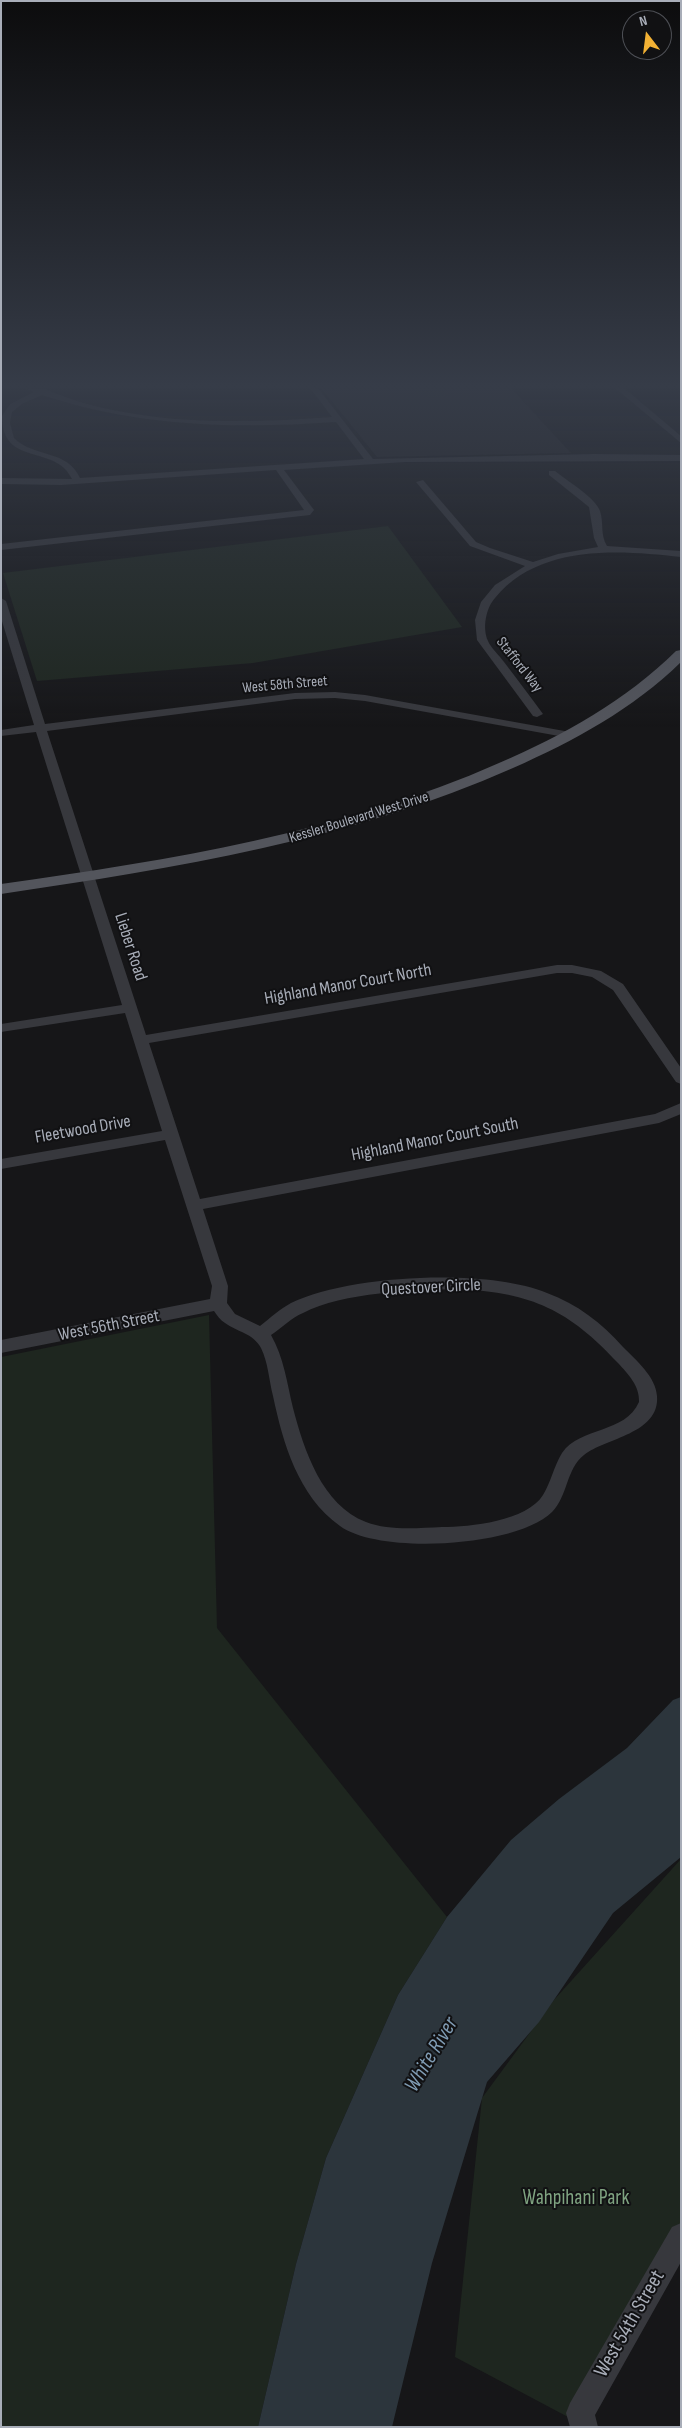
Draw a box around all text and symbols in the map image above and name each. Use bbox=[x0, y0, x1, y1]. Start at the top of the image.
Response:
north arrow bbox=[622, 10, 672, 60]
text: N bbox=[637, 12, 649, 30]
street label: Stafford Way bbox=[492, 634, 546, 696]
street label: West 58th Street bbox=[242, 672, 328, 698]
street label: Kessler Boulevard West Drive bbox=[287, 788, 431, 848]
street label: Lieber Road bbox=[109, 910, 151, 984]
street label: Highland Manor Court North bbox=[263, 960, 433, 1010]
street label: Fleetwood Drive bbox=[33, 1111, 133, 1149]
street label: Highland Manor Court South bbox=[350, 1113, 520, 1167]
street label: Questover Circle bbox=[381, 1275, 481, 1301]
street label: West 56th Street bbox=[57, 1306, 161, 1346]
water label: White River bbox=[399, 2013, 465, 2097]
park label: Wahpihani Park bbox=[523, 2186, 629, 2212]
street label: West 54th Street bbox=[589, 2266, 671, 2382]

